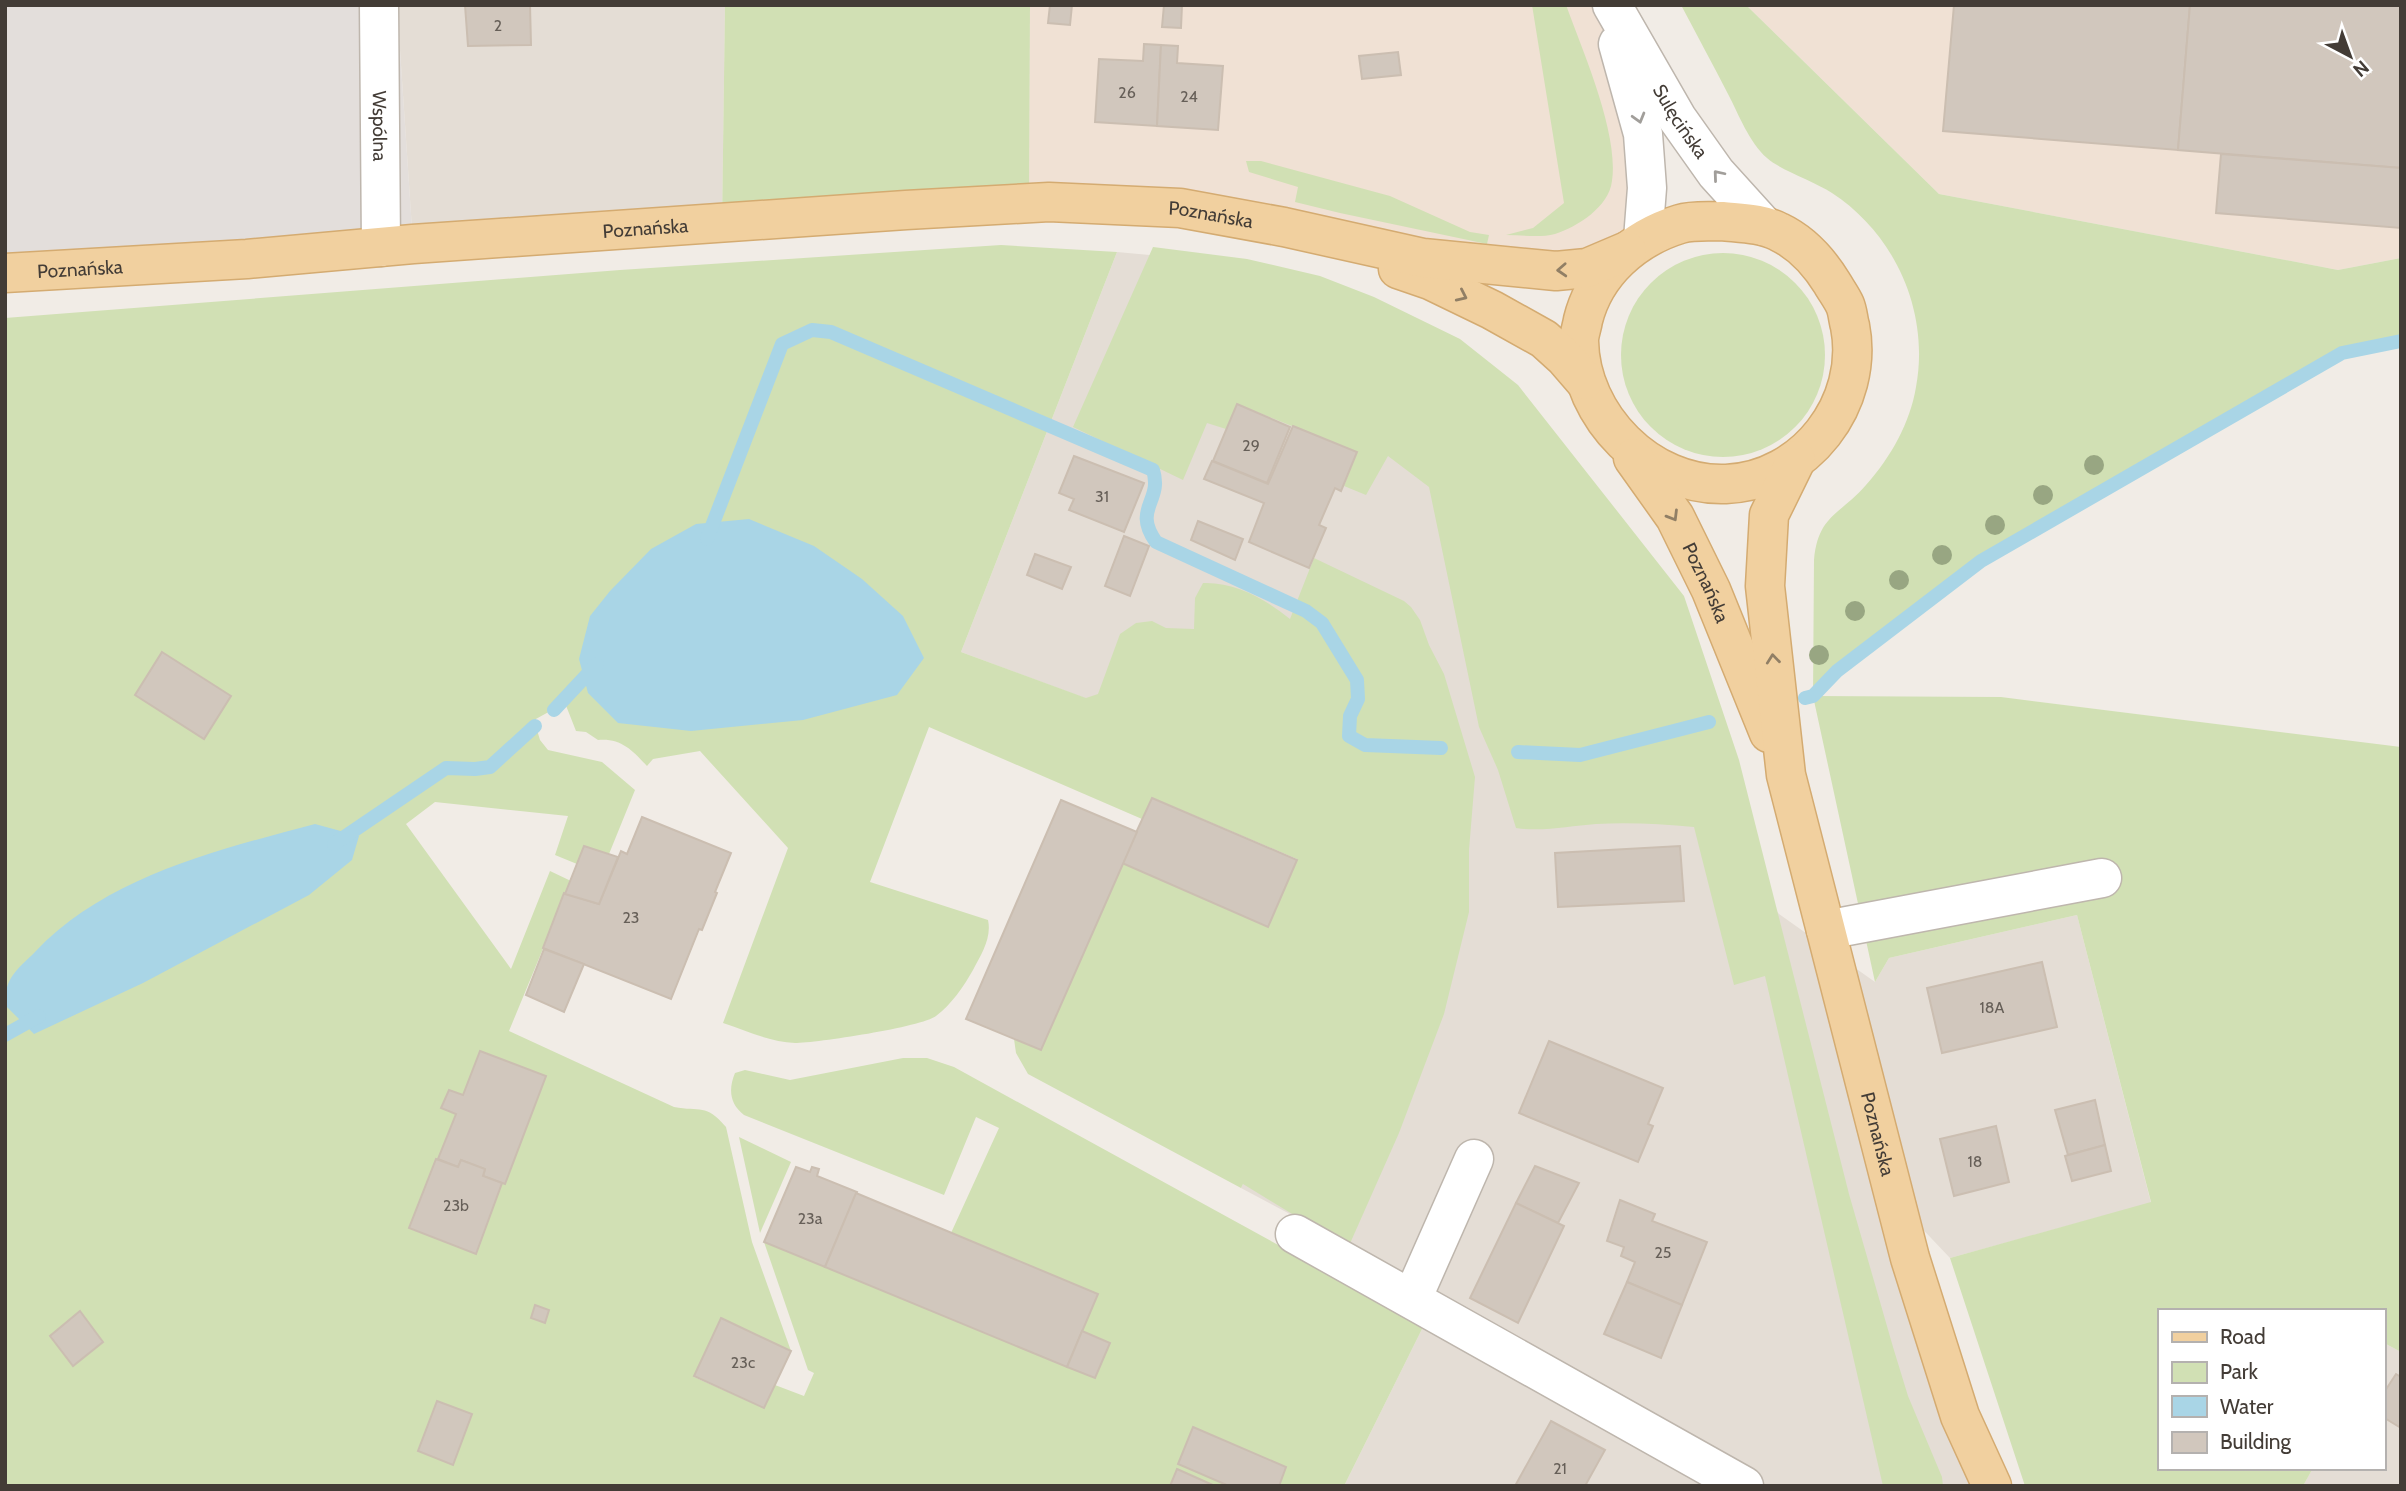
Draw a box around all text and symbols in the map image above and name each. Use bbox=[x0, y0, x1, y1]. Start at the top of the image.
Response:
house number: 2 bbox=[494, 16, 502, 35]
north arrow bbox=[2315, 21, 2385, 91]
text: N bbox=[2348, 55, 2373, 82]
street label: Sulęcińska bbox=[1648, 80, 1713, 163]
house number: 26 bbox=[1118, 83, 1136, 102]
house number: 24 bbox=[1180, 87, 1198, 106]
street label: Wspólna bbox=[368, 91, 392, 161]
one-way arrow bbox=[1630, 112, 1645, 124]
one-way arrow bbox=[1714, 170, 1727, 182]
street label: Poznańska bbox=[1168, 196, 1255, 233]
street label: Poznańska bbox=[602, 214, 689, 242]
street label: Poznańska bbox=[36, 255, 123, 283]
one-way arrow bbox=[1557, 262, 1568, 277]
one-way arrow bbox=[1455, 287, 1467, 301]
house number: 29 bbox=[1242, 436, 1260, 455]
house number: 31 bbox=[1095, 487, 1109, 506]
one-way arrow bbox=[1664, 508, 1677, 521]
street label: Poznańska bbox=[1678, 539, 1734, 626]
one-way arrow bbox=[1766, 653, 1781, 665]
house number: 23 bbox=[622, 908, 640, 927]
house number: 18A bbox=[1980, 998, 2005, 1017]
street label: Poznańska bbox=[1856, 1089, 1900, 1178]
house number: 18 bbox=[1968, 1152, 1982, 1171]
house number: 23b bbox=[443, 1196, 469, 1215]
house number: 23a bbox=[798, 1209, 823, 1228]
house number: 25 bbox=[1654, 1243, 1672, 1262]
legend bbox=[2158, 1309, 2385, 1470]
text: Road bbox=[2220, 1324, 2266, 1349]
house number: 23c bbox=[731, 1353, 755, 1372]
text: Park bbox=[2220, 1359, 2258, 1384]
text: Water bbox=[2220, 1394, 2274, 1419]
text: Building bbox=[2220, 1429, 2292, 1454]
house number: 21 bbox=[1553, 1459, 1567, 1478]

